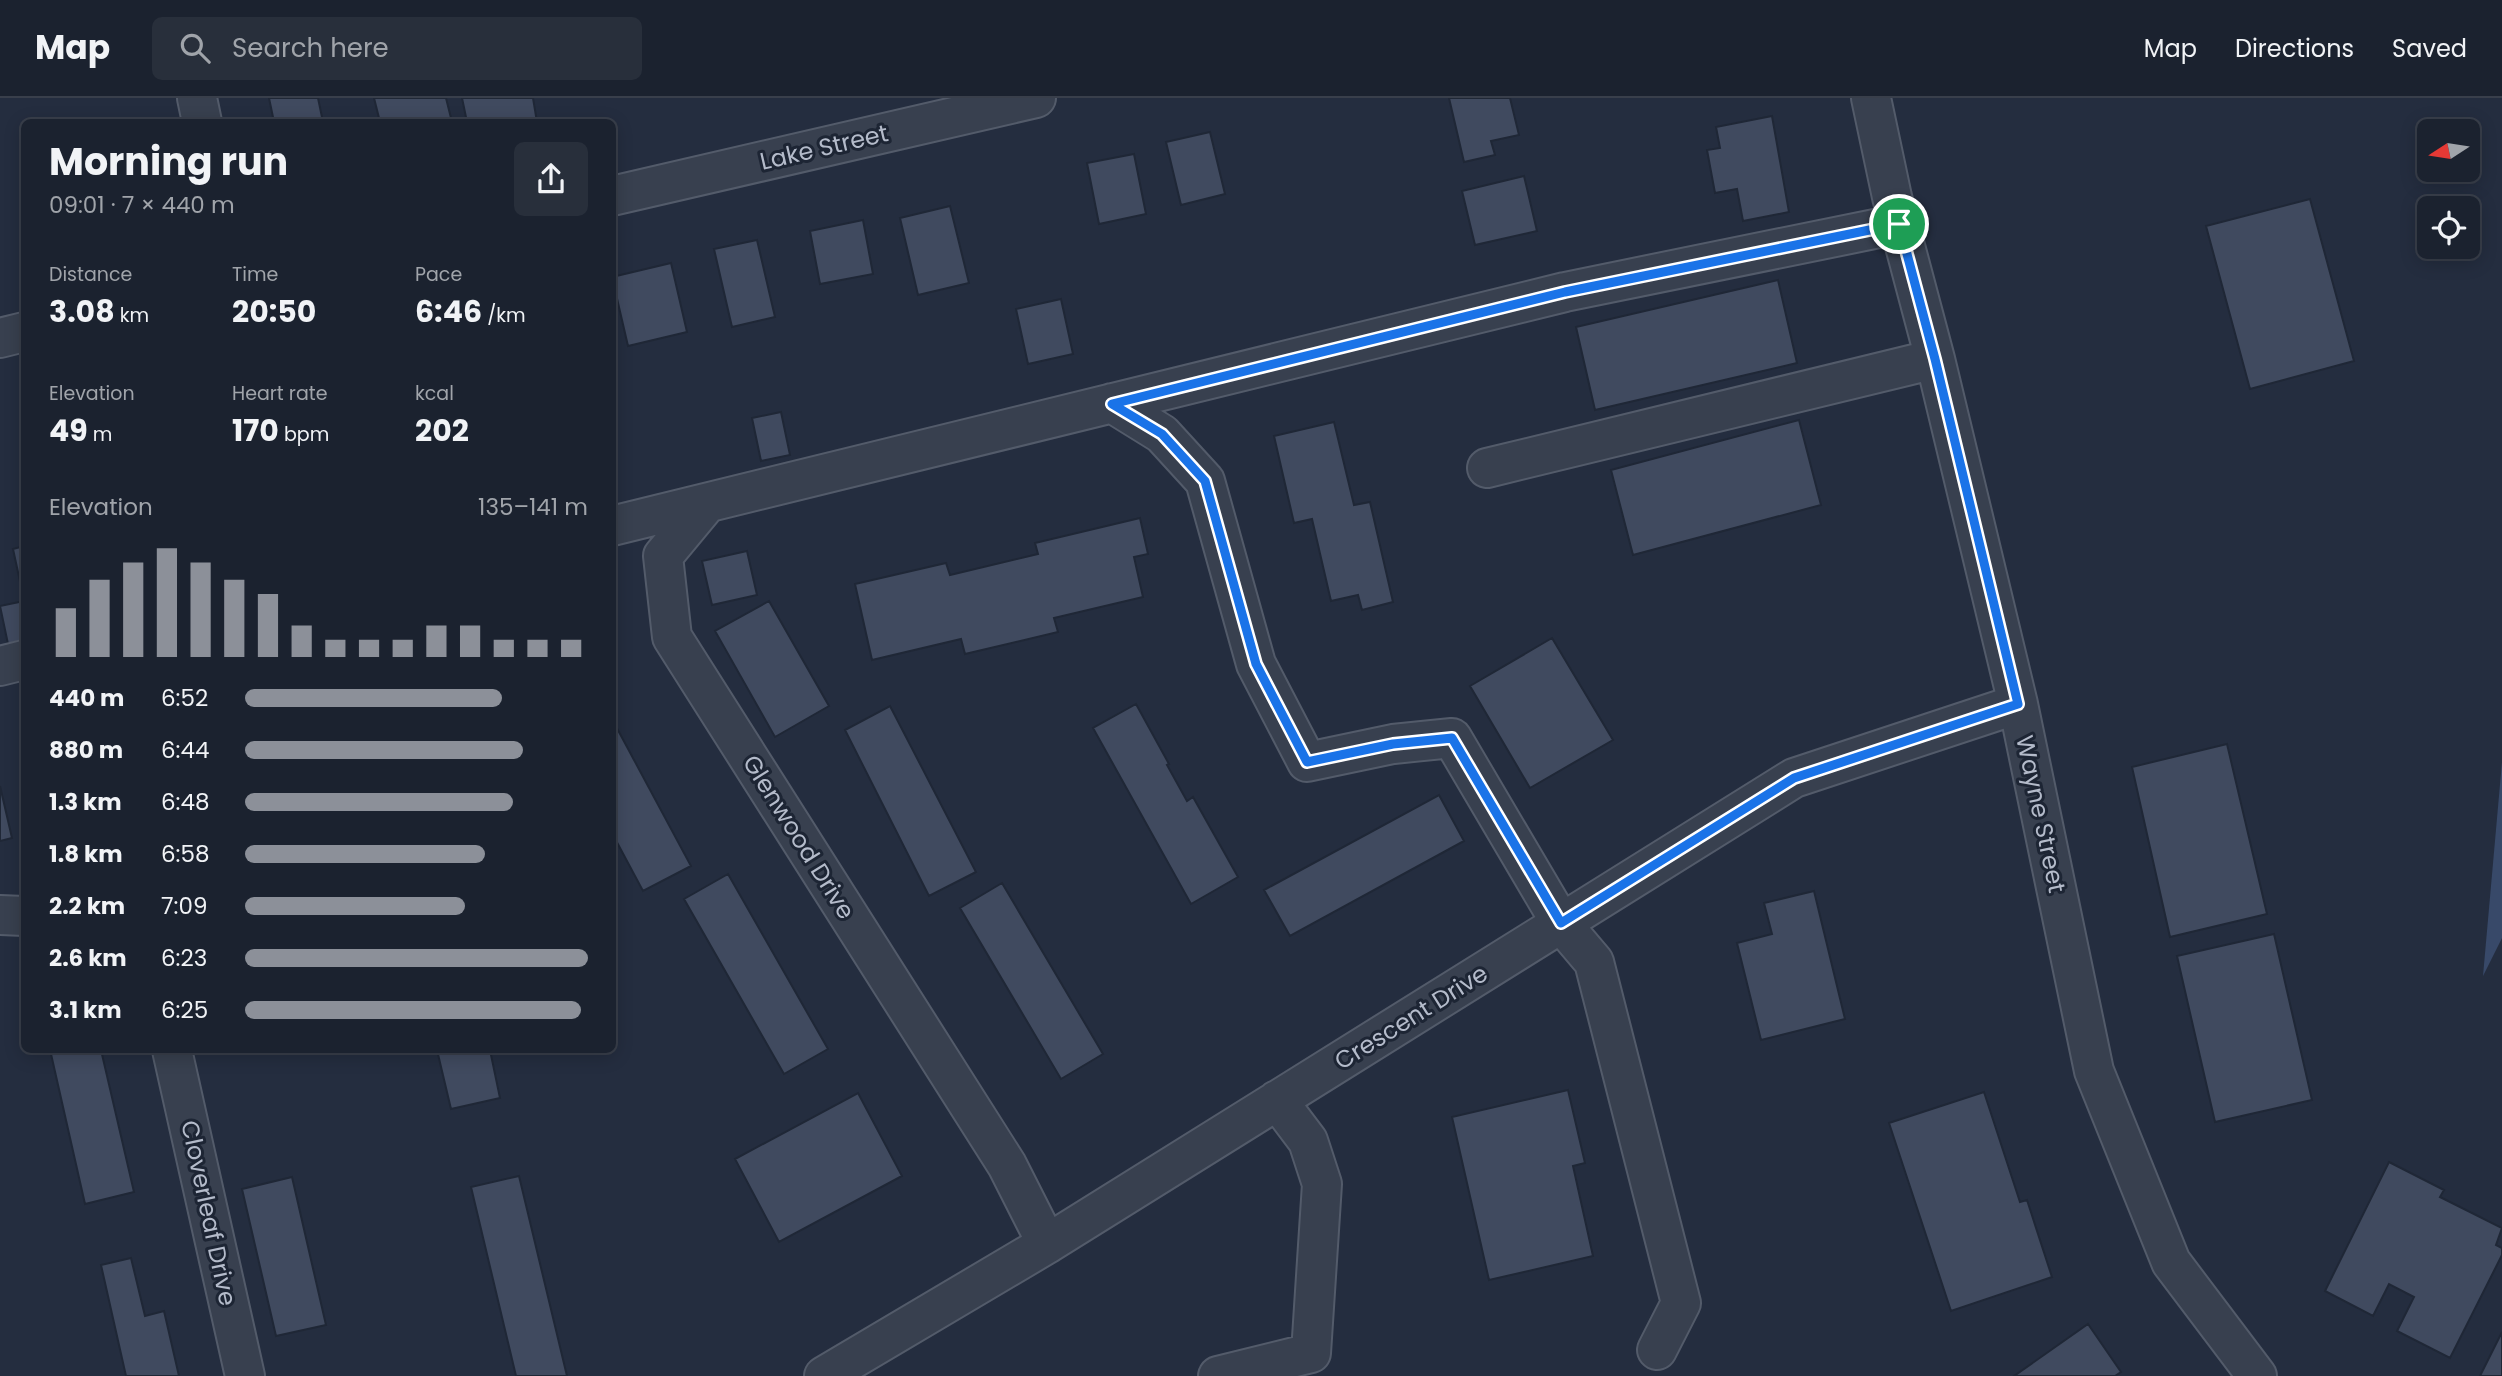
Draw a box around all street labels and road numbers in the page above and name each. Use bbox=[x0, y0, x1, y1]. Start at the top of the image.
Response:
street label: Lake Street bbox=[757, 116, 891, 178]
street label: Wayne Street bbox=[2008, 732, 2074, 896]
street label: Glenwood Drive bbox=[735, 749, 863, 925]
street label: Crescent Drive bbox=[1328, 957, 1494, 1077]
street label: Cloverleaf Drive bbox=[173, 1117, 245, 1309]

